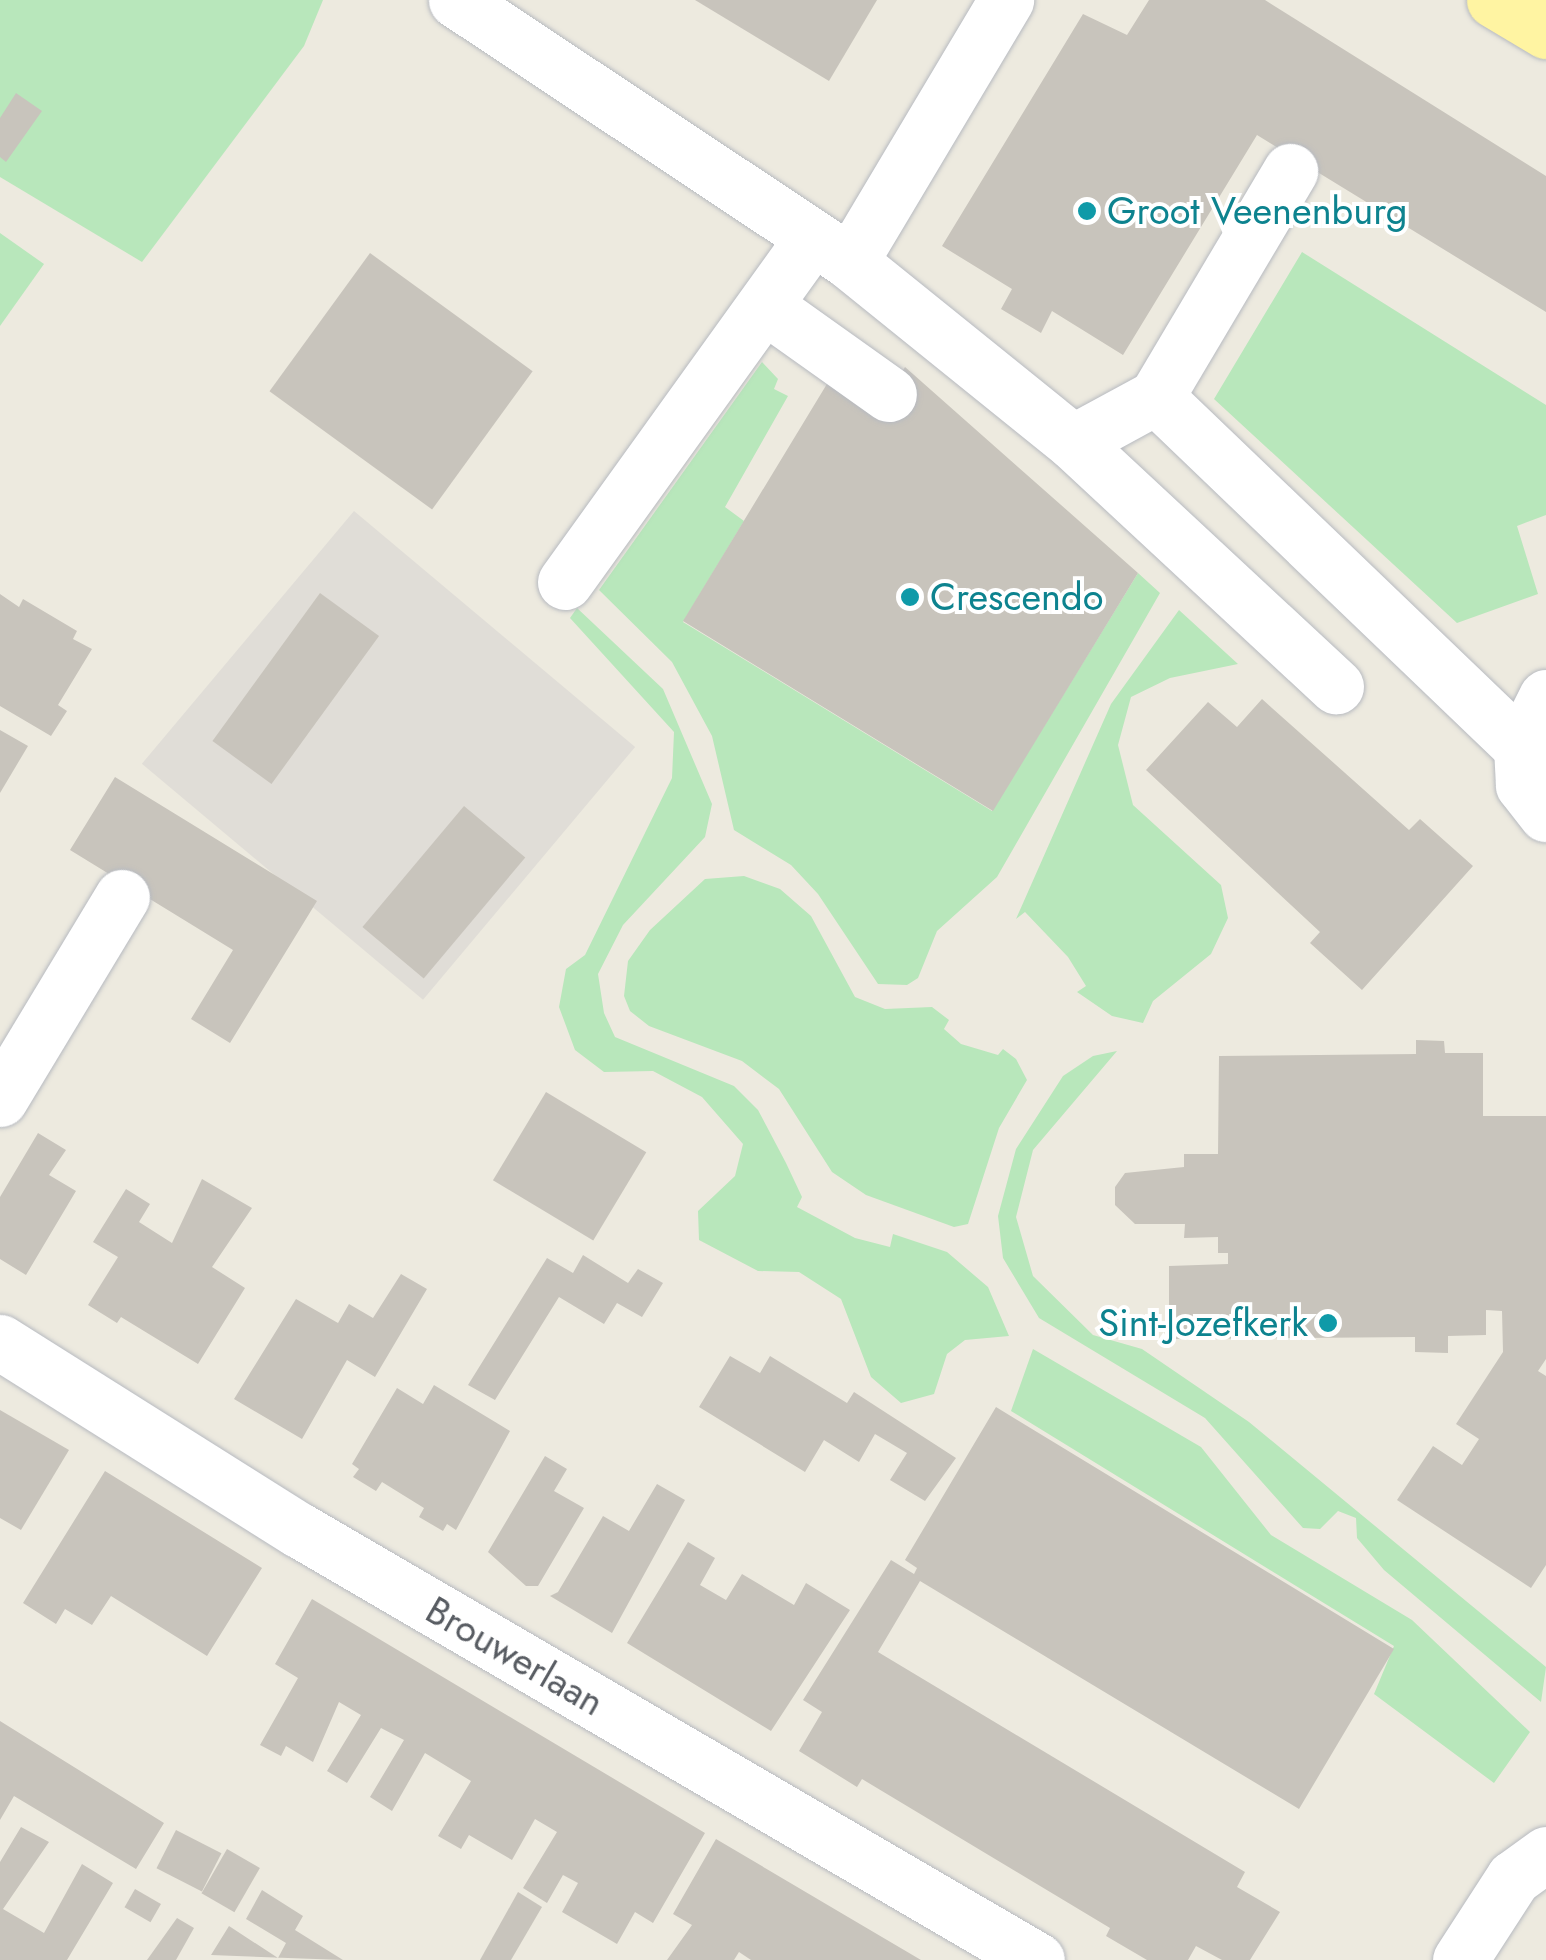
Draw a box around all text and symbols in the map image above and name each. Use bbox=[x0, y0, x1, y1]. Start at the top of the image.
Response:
place label: Groot Veenenburg bbox=[1107, 188, 1407, 234]
marker: Groot Veenenburg bbox=[1076, 200, 1098, 222]
place label: Crescendo bbox=[930, 574, 1103, 620]
marker: Crescendo bbox=[899, 586, 921, 608]
place label: Sint-Jozefkerk bbox=[1098, 1300, 1308, 1346]
marker: Sint-Jozefkerk bbox=[1317, 1312, 1339, 1334]
street label: Brouwerlaan bbox=[418, 1587, 612, 1725]

